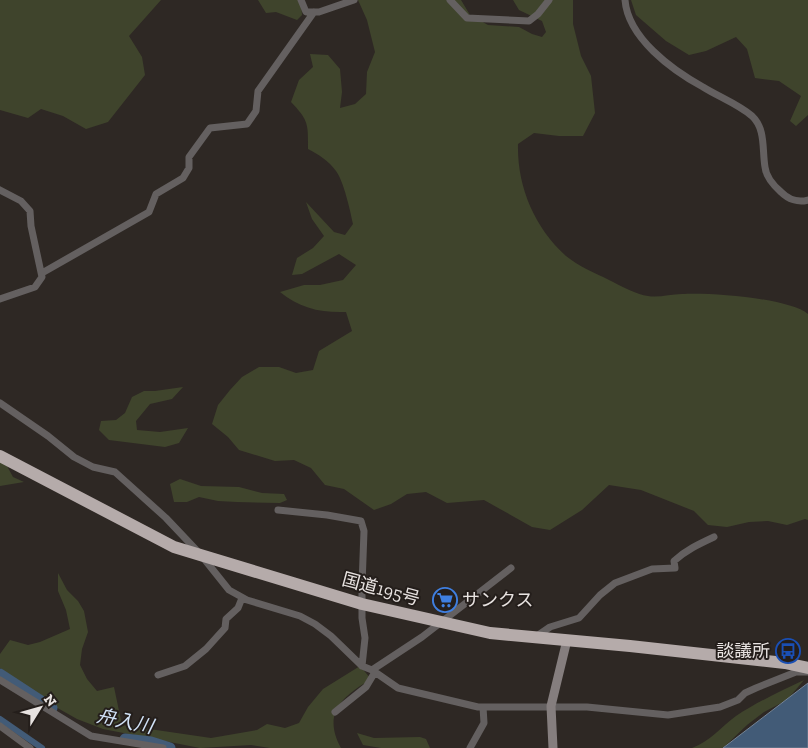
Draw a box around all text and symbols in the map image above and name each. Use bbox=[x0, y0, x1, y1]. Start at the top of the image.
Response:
street label: 国道195号 bbox=[340, 568, 422, 610]
supermarket icon: サンクス bbox=[432, 587, 458, 613]
place label: サンクス bbox=[462, 589, 533, 611]
bus stop icon: 談議所 bbox=[775, 638, 801, 664]
place label: 談議所 bbox=[716, 640, 770, 662]
north arrow bbox=[15, 683, 65, 733]
text: N bbox=[40, 691, 60, 710]
water label: 舟入川 bbox=[95, 704, 157, 739]

